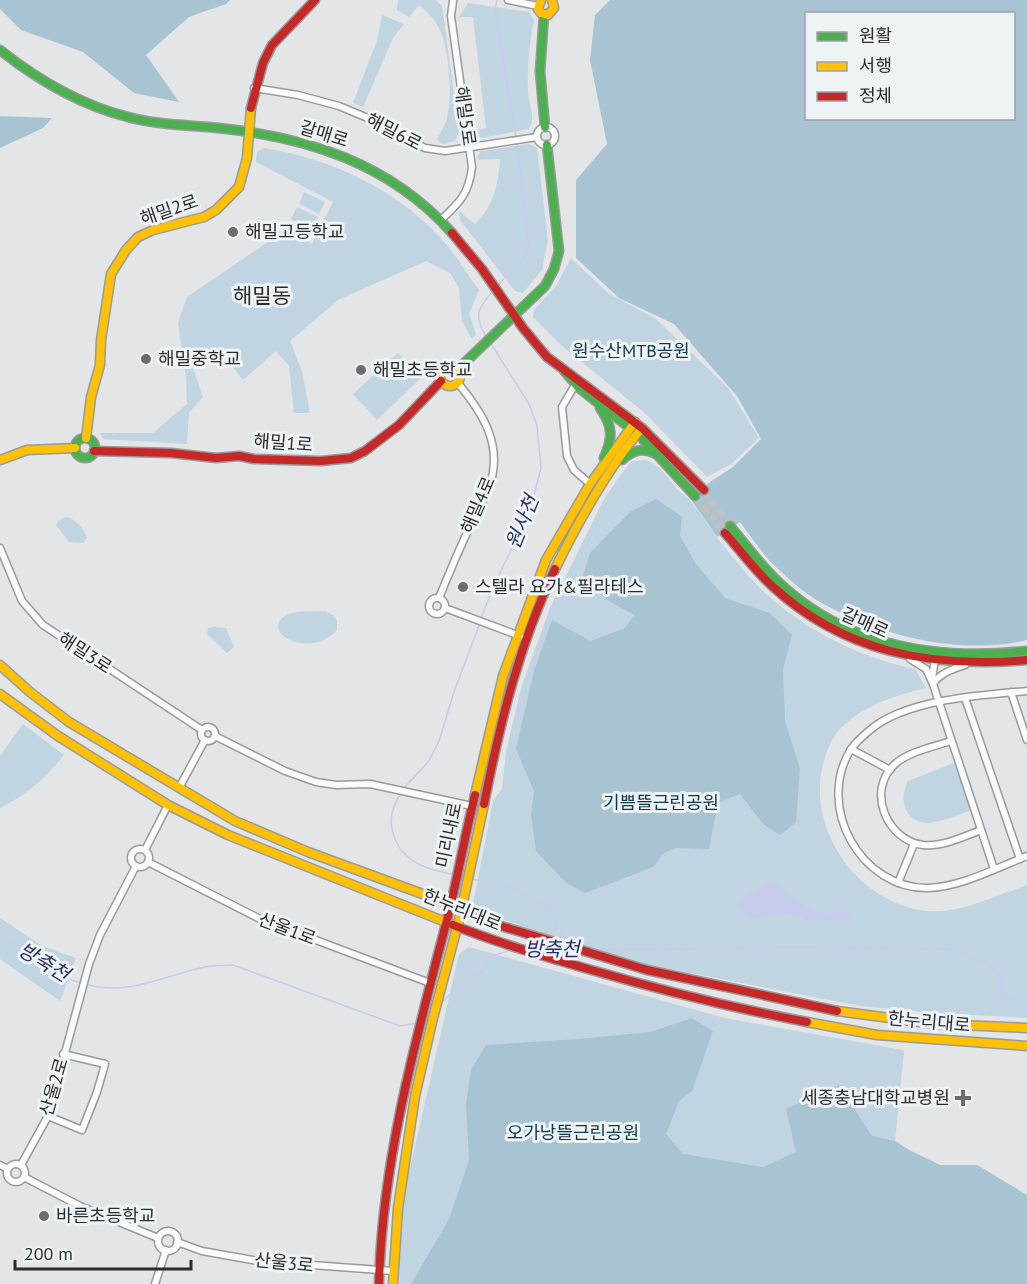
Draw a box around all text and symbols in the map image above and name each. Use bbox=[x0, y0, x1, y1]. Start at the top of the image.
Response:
legend bbox=[805, 12, 1015, 120]
text: 원활 bbox=[859, 24, 892, 47]
text: 서행 bbox=[859, 54, 892, 77]
text: 정체 bbox=[859, 84, 892, 107]
street label: 해밀5로 bbox=[450, 85, 481, 147]
street label: 해밀6로 bbox=[362, 108, 426, 155]
street label: 갈매로 bbox=[297, 115, 351, 152]
street label: 해밀2로 bbox=[137, 189, 201, 230]
place label: 해밀고등학교 bbox=[245, 220, 344, 243]
marker: 해밀고등학교 bbox=[226, 225, 240, 239]
district label: 해밀동 bbox=[233, 282, 291, 309]
park label: 원수산MTB공원 bbox=[572, 339, 690, 362]
place label: 해밀중학교 bbox=[158, 347, 241, 370]
marker: 해밀중학교 bbox=[139, 352, 153, 366]
place label: 해밀초등학교 bbox=[373, 358, 472, 381]
marker: 해밀초등학교 bbox=[354, 363, 368, 377]
street label: 해밀1로 bbox=[253, 429, 314, 456]
street label: 해밀4로 bbox=[455, 473, 500, 537]
water label: 원사천 bbox=[500, 489, 545, 552]
place label: 스텔라 요가&필라테스 bbox=[475, 575, 644, 598]
marker: 스텔라 요가&필라테스 bbox=[456, 580, 470, 594]
street label: 갈매로 bbox=[838, 602, 893, 643]
street label: 해밀3로 bbox=[54, 627, 116, 678]
park label: 기쁨뜰근린공원 bbox=[603, 791, 719, 814]
street label: 미리내로 bbox=[430, 800, 467, 870]
street label: 한누리대로 bbox=[419, 883, 505, 936]
street label: 산울1로 bbox=[255, 907, 319, 950]
water label: 방축천 bbox=[524, 936, 582, 962]
water label: 방축천 bbox=[14, 937, 77, 989]
street label: 한누리대로 bbox=[887, 1006, 971, 1037]
street label: 산울2로 bbox=[34, 1055, 73, 1119]
place label: 세종충남대학교병원 bbox=[801, 1086, 950, 1109]
marker: 세종충남대학교병원 bbox=[954, 1089, 972, 1107]
park label: 오가낭뜰근린공원 bbox=[507, 1121, 639, 1144]
place label: 바른초등학교 bbox=[56, 1204, 155, 1227]
marker: 바른초등학교 bbox=[37, 1209, 51, 1223]
scale bar bbox=[15, 1233, 190, 1271]
text: 200 m bbox=[24, 1242, 73, 1265]
street label: 산울3로 bbox=[253, 1248, 315, 1277]

